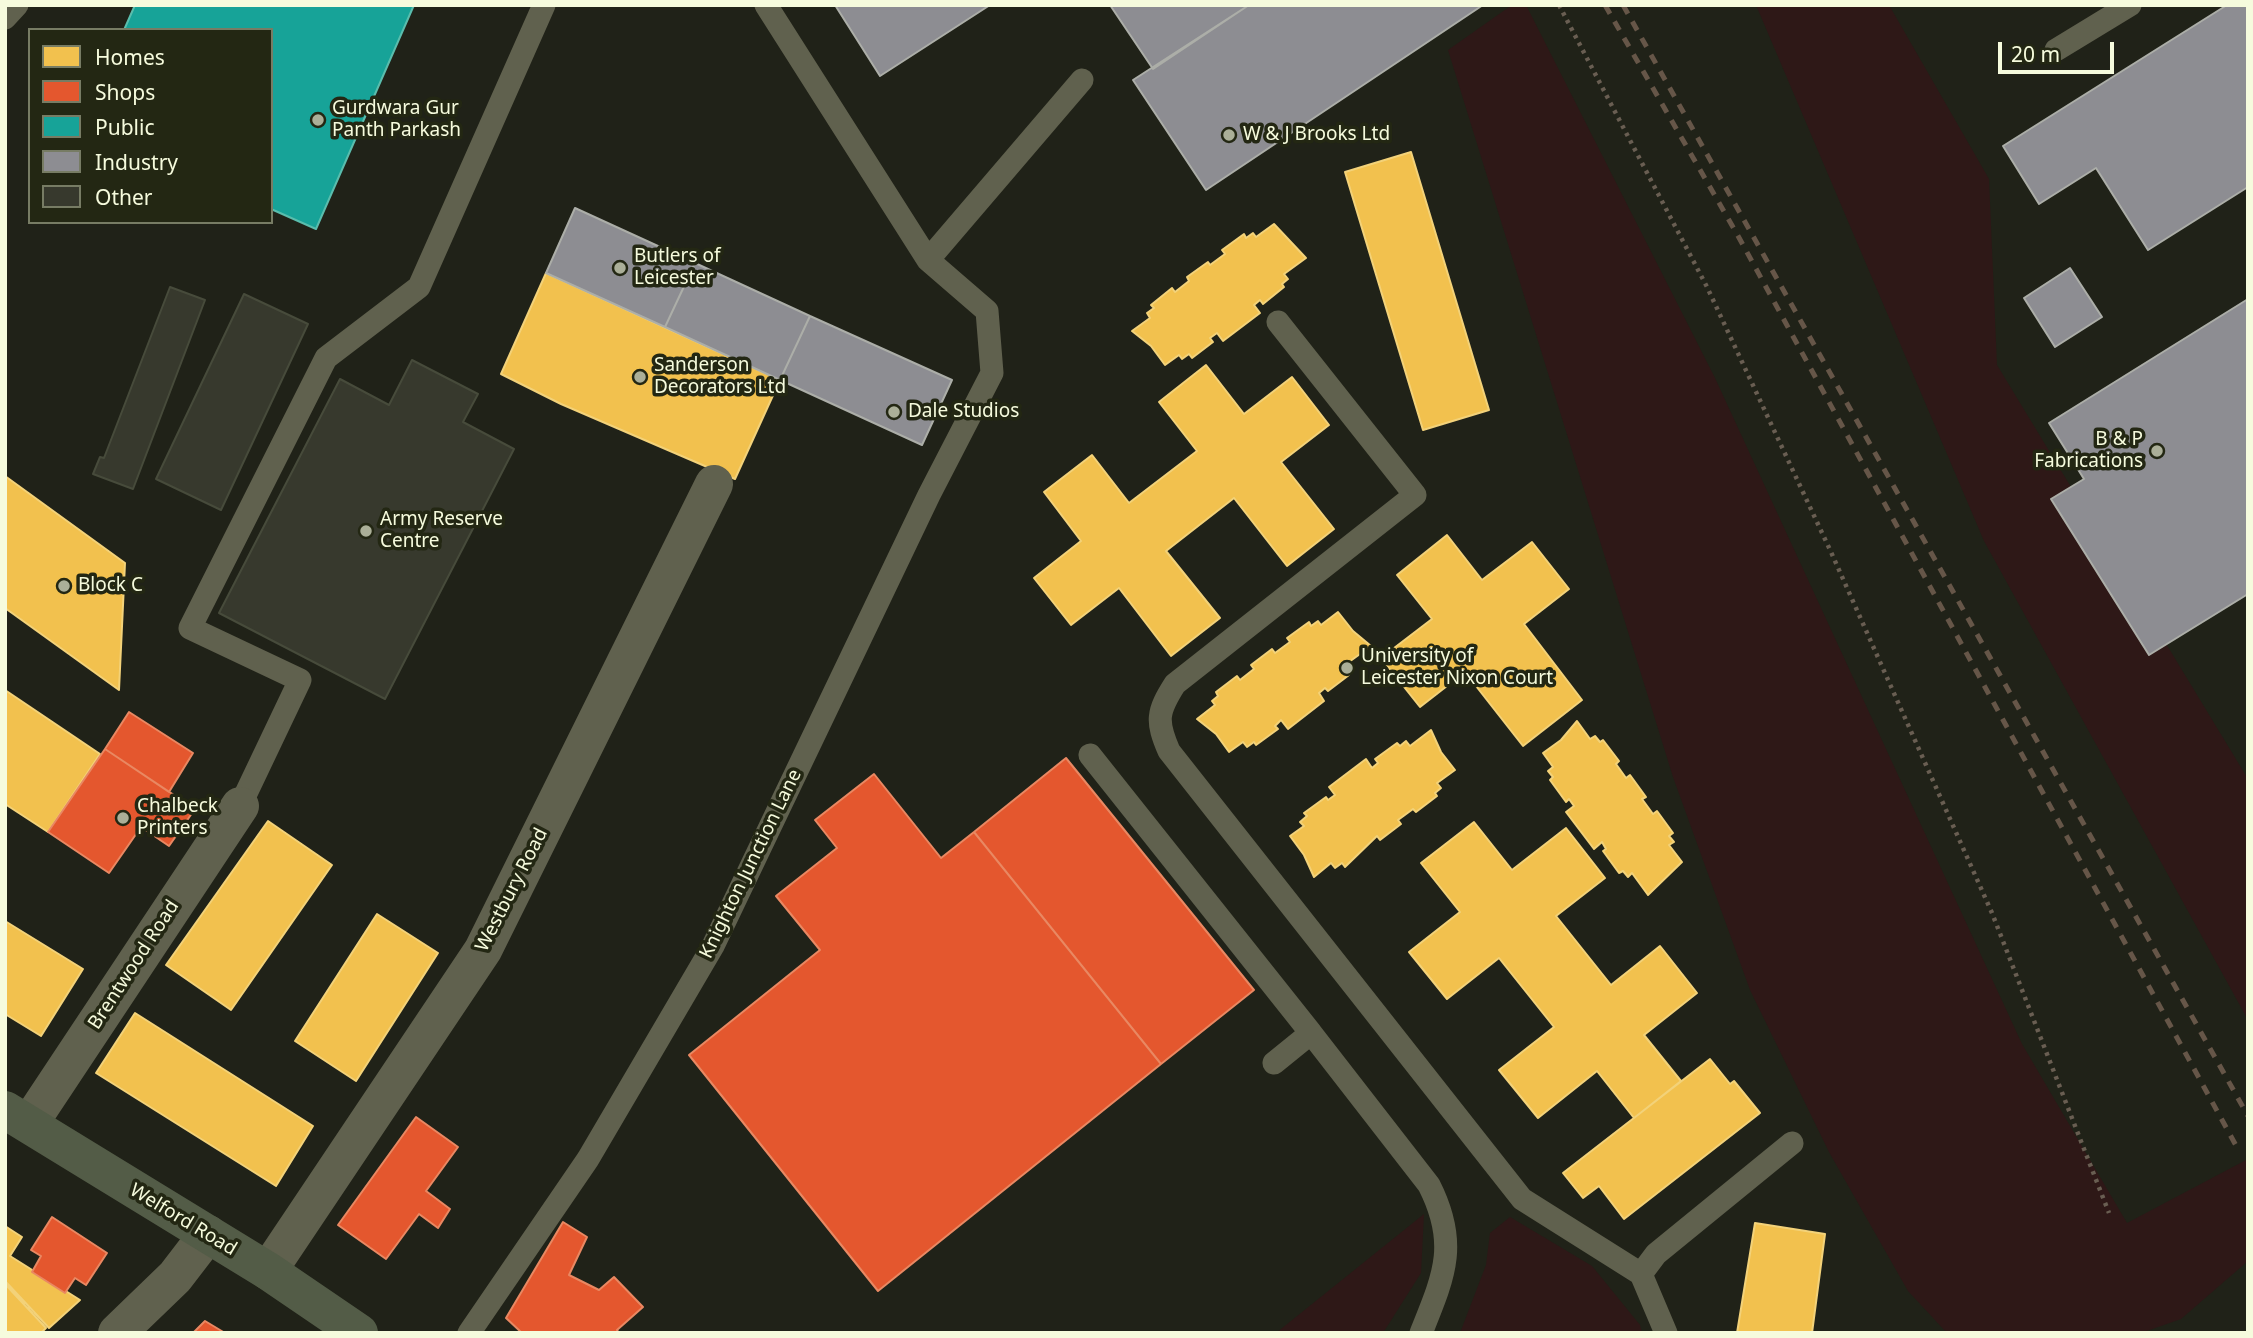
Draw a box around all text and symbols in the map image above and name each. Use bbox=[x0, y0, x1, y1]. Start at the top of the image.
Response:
legend bbox=[28, 28, 273, 224]
scale bar bbox=[2001, 28, 2116, 72]
text: 20 m bbox=[2011, 40, 2060, 68]
text: Homes bbox=[95, 43, 165, 71]
text: Shops bbox=[95, 78, 155, 106]
place label: Gurdwara Gur Panth Parkash bbox=[332, 98, 461, 142]
marker: Gurdwara Gur Panth Parkash bbox=[310, 112, 326, 128]
text: Public bbox=[95, 113, 155, 141]
place label: W & J Brooks Ltd bbox=[1243, 124, 1390, 146]
marker: W & J Brooks Ltd bbox=[1221, 127, 1237, 143]
text: Industry bbox=[95, 148, 178, 176]
text: Other bbox=[95, 183, 152, 211]
place label: Butlers of Leicester bbox=[634, 246, 720, 290]
marker: Butlers of Leicester bbox=[612, 260, 628, 276]
place label: Sanderson Decorators Ltd bbox=[654, 355, 786, 399]
marker: Sanderson Decorators Ltd bbox=[632, 369, 648, 385]
place label: Dale Studios bbox=[908, 401, 1019, 423]
marker: Dale Studios bbox=[886, 404, 902, 420]
place label: B & P Fabrications bbox=[2034, 429, 2143, 473]
marker: B & P Fabrications bbox=[2149, 443, 2165, 459]
place label: Army Reserve Centre bbox=[380, 509, 503, 553]
marker: Army Reserve Centre bbox=[358, 523, 374, 539]
place label: Block C bbox=[78, 575, 143, 597]
marker: Block C bbox=[56, 578, 72, 594]
place label: University of Leicester Nixon Court bbox=[1361, 646, 1553, 690]
marker: University of Leicester Nixon Court bbox=[1339, 660, 1355, 676]
street label: Knighton Junction Lane bbox=[695, 766, 807, 962]
place label: Chalbeck Printers bbox=[137, 796, 218, 840]
marker: Chalbeck Printers bbox=[115, 810, 131, 826]
street label: Westbury Road bbox=[471, 824, 553, 956]
street label: Brentwood Road bbox=[84, 896, 184, 1034]
street label: Welford Road bbox=[125, 1179, 241, 1261]

